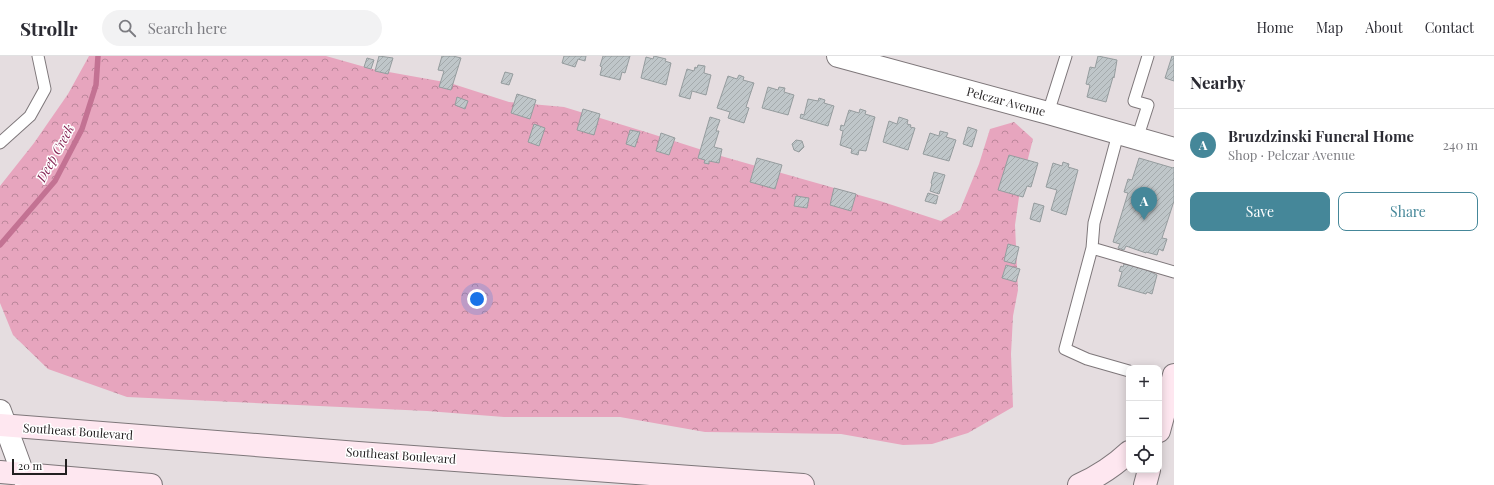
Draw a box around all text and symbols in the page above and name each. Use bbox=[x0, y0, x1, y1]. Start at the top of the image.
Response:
search box bbox=[102, 10, 382, 46]
text: Strollr bbox=[20, 15, 78, 41]
icon: search bbox=[116, 17, 138, 39]
text: Search here bbox=[148, 18, 227, 38]
text: Home bbox=[1256, 18, 1294, 37]
text: Map bbox=[1316, 18, 1343, 37]
text: About bbox=[1365, 18, 1403, 37]
text: Contact bbox=[1425, 18, 1474, 37]
text: Nearby bbox=[1190, 71, 1245, 93]
street label: Pelczar Avenue bbox=[965, 83, 1047, 119]
water label: Deep Creek bbox=[31, 121, 77, 185]
text: Bruzdzinski Funeral Home bbox=[1228, 126, 1414, 146]
text: A bbox=[1199, 136, 1207, 153]
text: 240 m bbox=[1443, 136, 1478, 153]
text: Shop · Pelczar Avenue bbox=[1228, 146, 1355, 163]
pin: A bbox=[1131, 187, 1157, 220]
button: Save bbox=[1190, 192, 1330, 231]
button: Share bbox=[1338, 192, 1478, 231]
your location bbox=[467, 289, 487, 309]
map controls bbox=[1126, 365, 1162, 473]
button: + bbox=[1126, 365, 1162, 401]
button: − bbox=[1126, 401, 1162, 437]
street label: Southeast Boulevard bbox=[23, 419, 134, 443]
button: locate bbox=[1126, 437, 1162, 473]
street label: Southeast Boulevard bbox=[346, 443, 457, 467]
scale bar bbox=[12, 457, 67, 476]
text: 20 m bbox=[18, 458, 42, 473]

